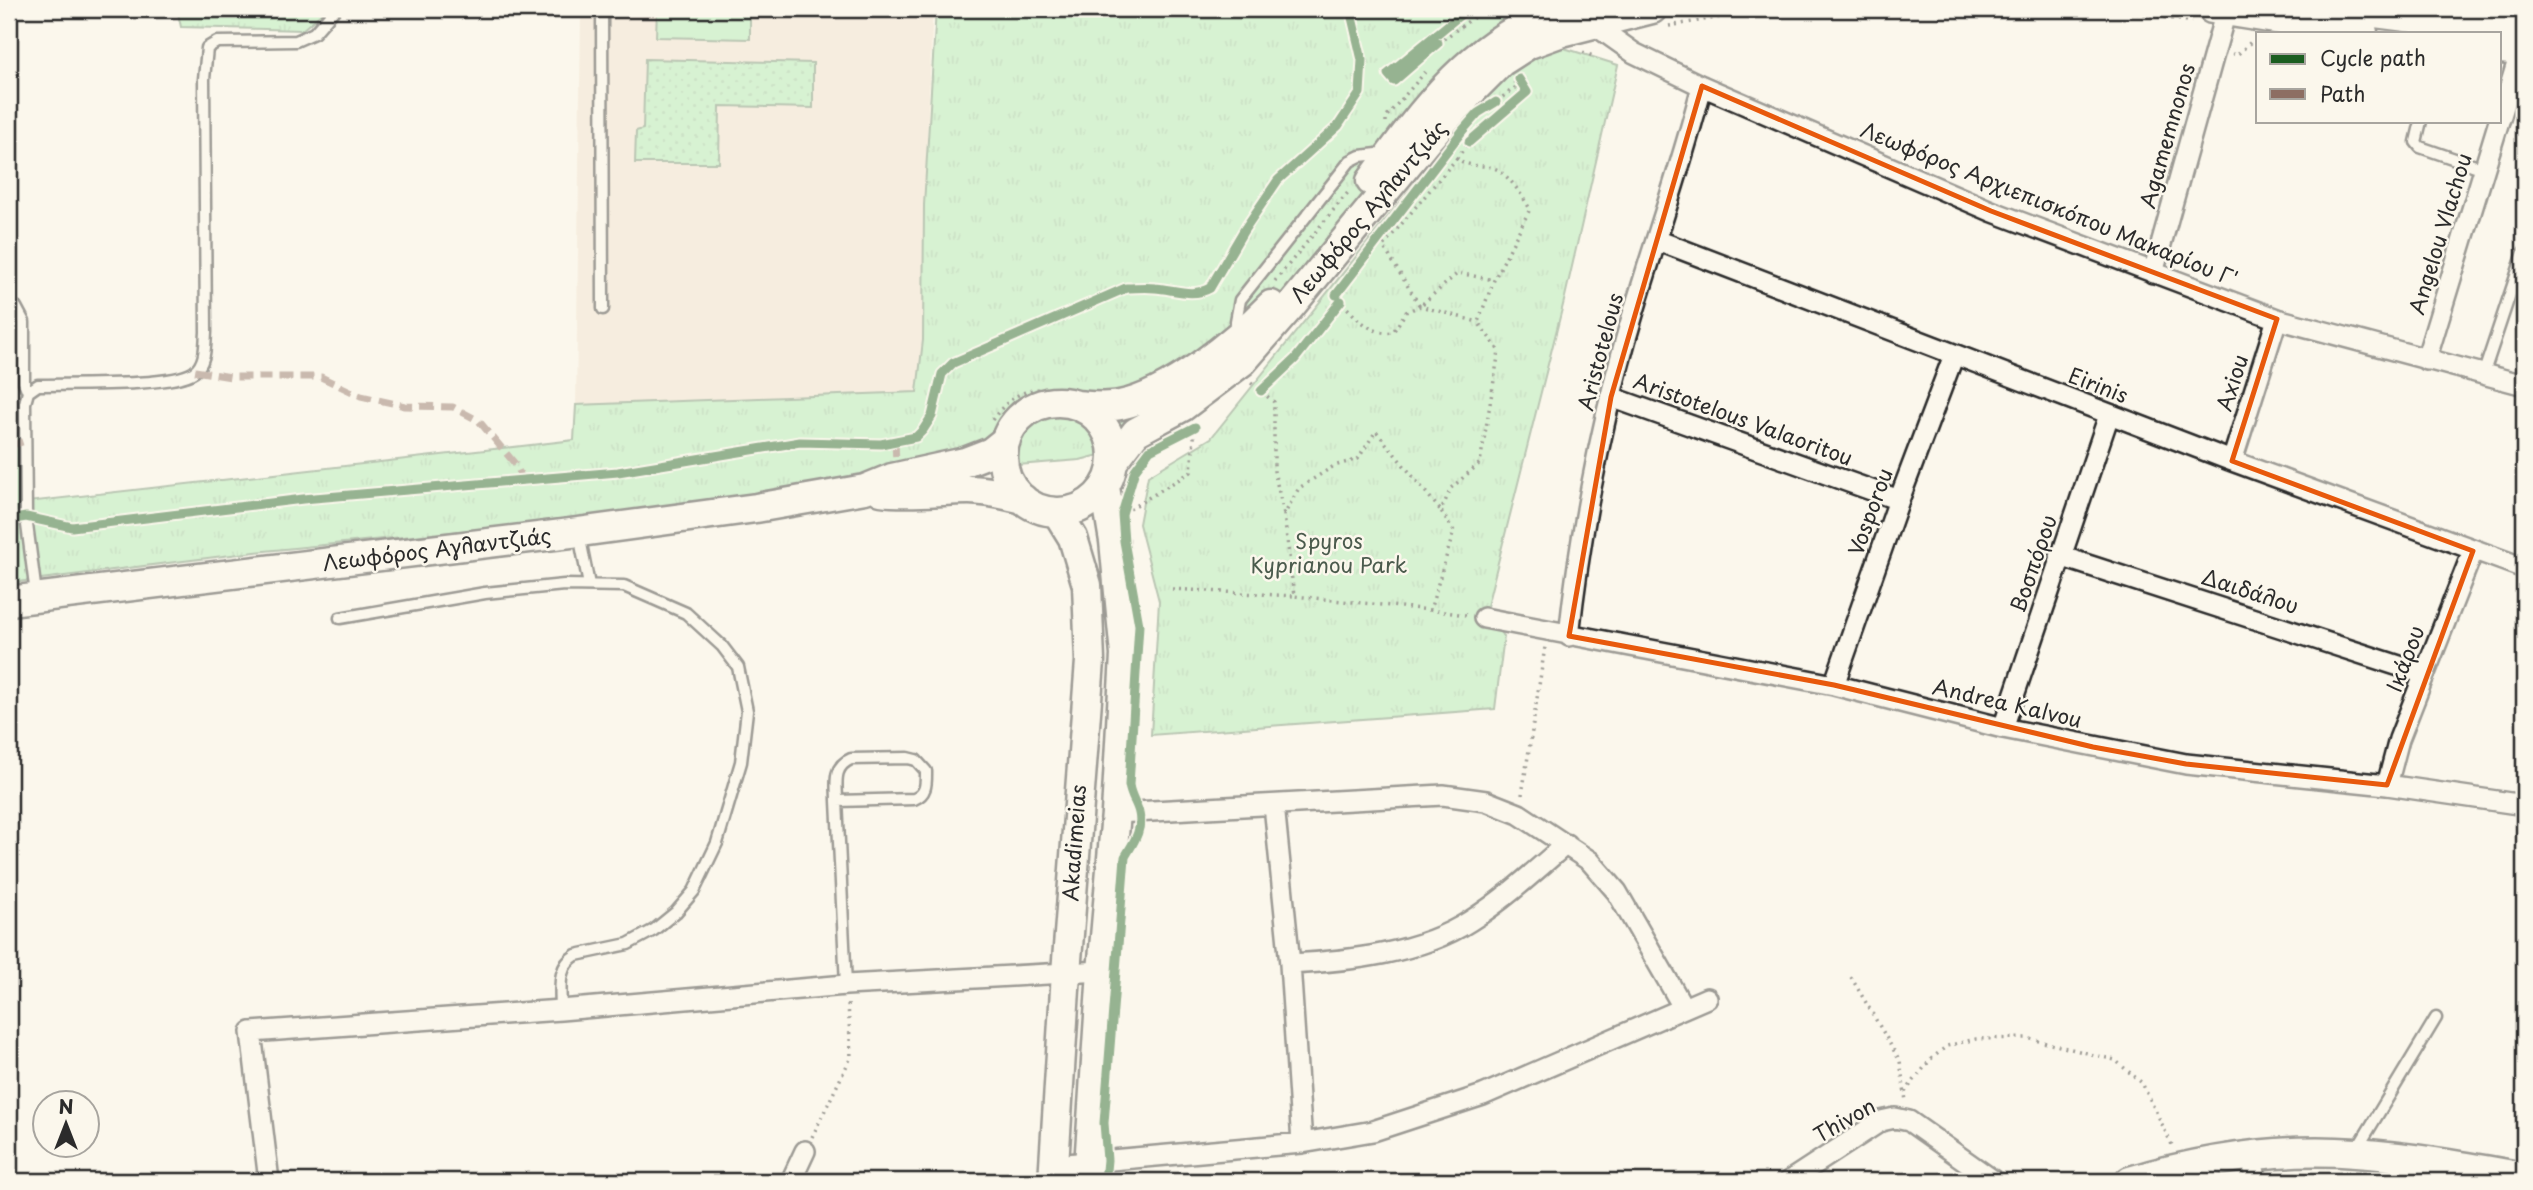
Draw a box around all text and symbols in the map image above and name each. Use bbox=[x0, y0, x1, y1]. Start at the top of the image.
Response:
legend bbox=[2256, 32, 2502, 122]
text: Cycle path bbox=[2320, 41, 2426, 73]
street label: Agamemnonos bbox=[2130, 59, 2202, 212]
text: Path bbox=[2320, 77, 2365, 109]
street label: Λεωφόρος Αγλαντζιάς bbox=[1281, 112, 1454, 309]
street label: Λεωφόρος Αρχιεπισκόπου Μακαρίου Γ' bbox=[1856, 113, 2243, 294]
street label: Angelou Vlachou bbox=[2399, 149, 2479, 318]
street label: Aristotelous bbox=[1568, 289, 1630, 414]
street label: Axiou bbox=[2207, 350, 2255, 415]
street label: Eirinis bbox=[2064, 358, 2133, 410]
street label: Aristotelous Valaoritou bbox=[1630, 364, 1858, 473]
street label: Vosporou bbox=[1839, 463, 1900, 560]
street label: Βοσπόρου bbox=[2000, 510, 2064, 617]
street label: Λεωφόρος Αγλαντζιάς bbox=[321, 518, 553, 578]
park label: Spyros Kyprianou Park bbox=[1251, 524, 1408, 580]
street label: Δαιδάλου bbox=[2198, 559, 2303, 621]
street label: Ικάρου bbox=[2377, 620, 2431, 696]
street label: Andrea Kalvou bbox=[1930, 669, 2085, 735]
street label: Akadimeias bbox=[1053, 783, 1093, 902]
north arrow bbox=[32, 1088, 102, 1158]
street label: Thivon bbox=[1807, 1089, 1881, 1150]
text: N bbox=[58, 1092, 74, 1120]

